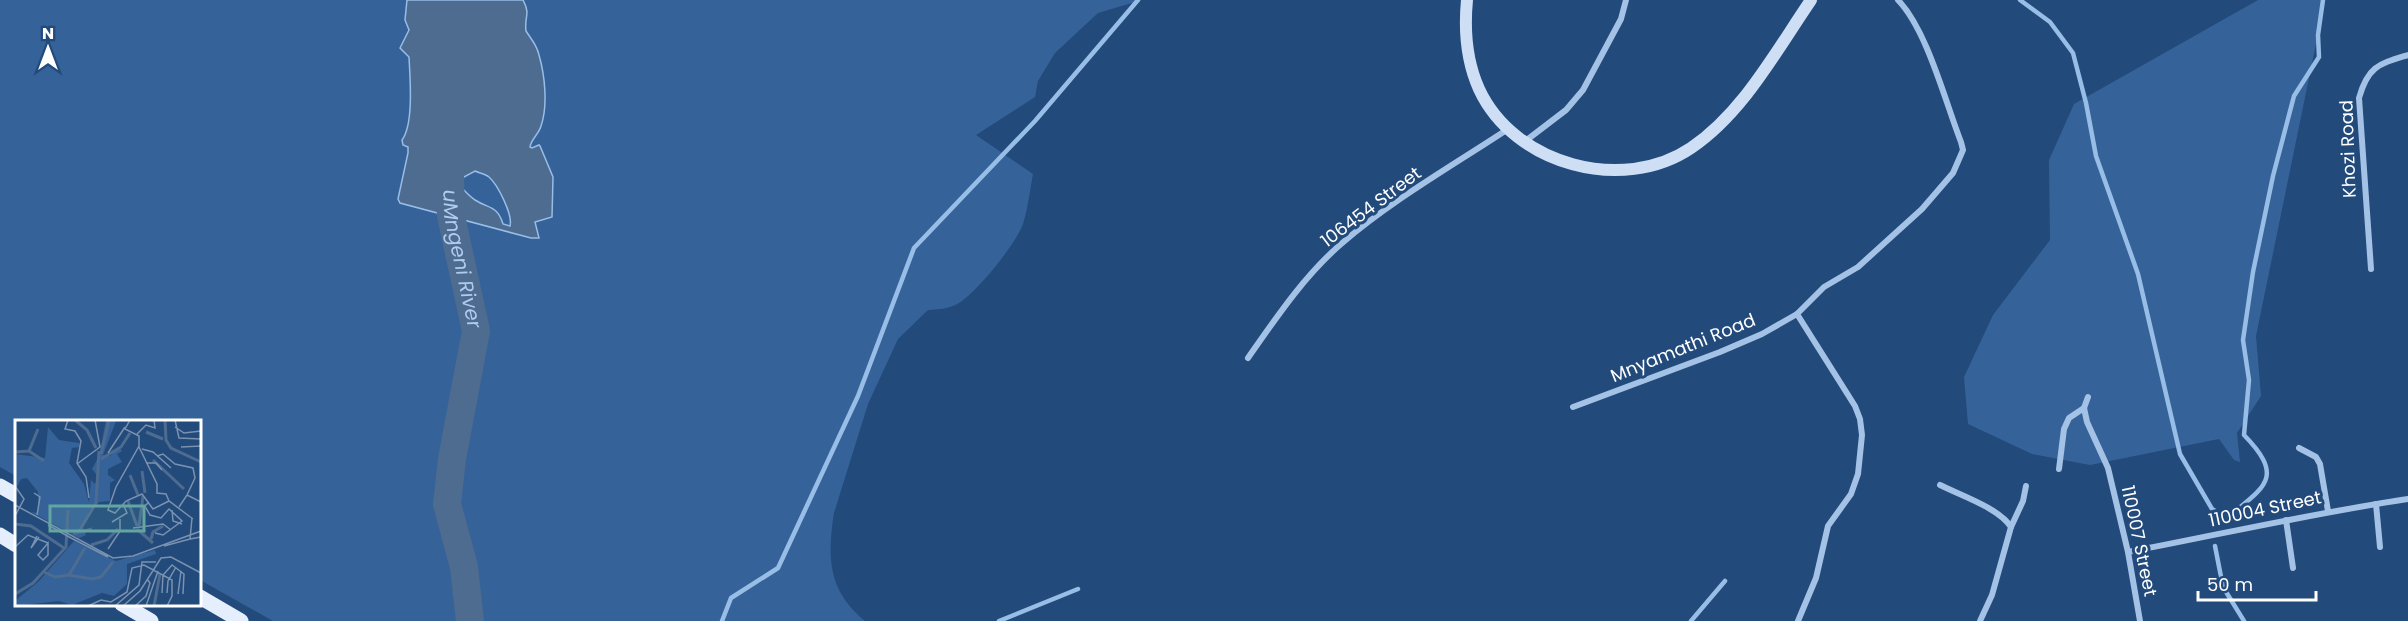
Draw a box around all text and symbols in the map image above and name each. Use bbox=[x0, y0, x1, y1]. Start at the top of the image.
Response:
north arrow bbox=[18, 18, 78, 78]
text: N bbox=[42, 22, 54, 45]
street label: Khozi Road bbox=[2333, 100, 2362, 198]
street label: 106454 Street bbox=[1315, 161, 1426, 253]
water label: uMngeni River bbox=[436, 189, 489, 331]
street label: Mnyamathi Road bbox=[1607, 307, 1759, 388]
inset map bbox=[15, 420, 201, 606]
street label: 110007 Street bbox=[2116, 483, 2163, 599]
street label: 110004 Street bbox=[2206, 484, 2323, 533]
scale bar bbox=[2198, 564, 2316, 602]
text: 50 m bbox=[2207, 572, 2253, 597]

